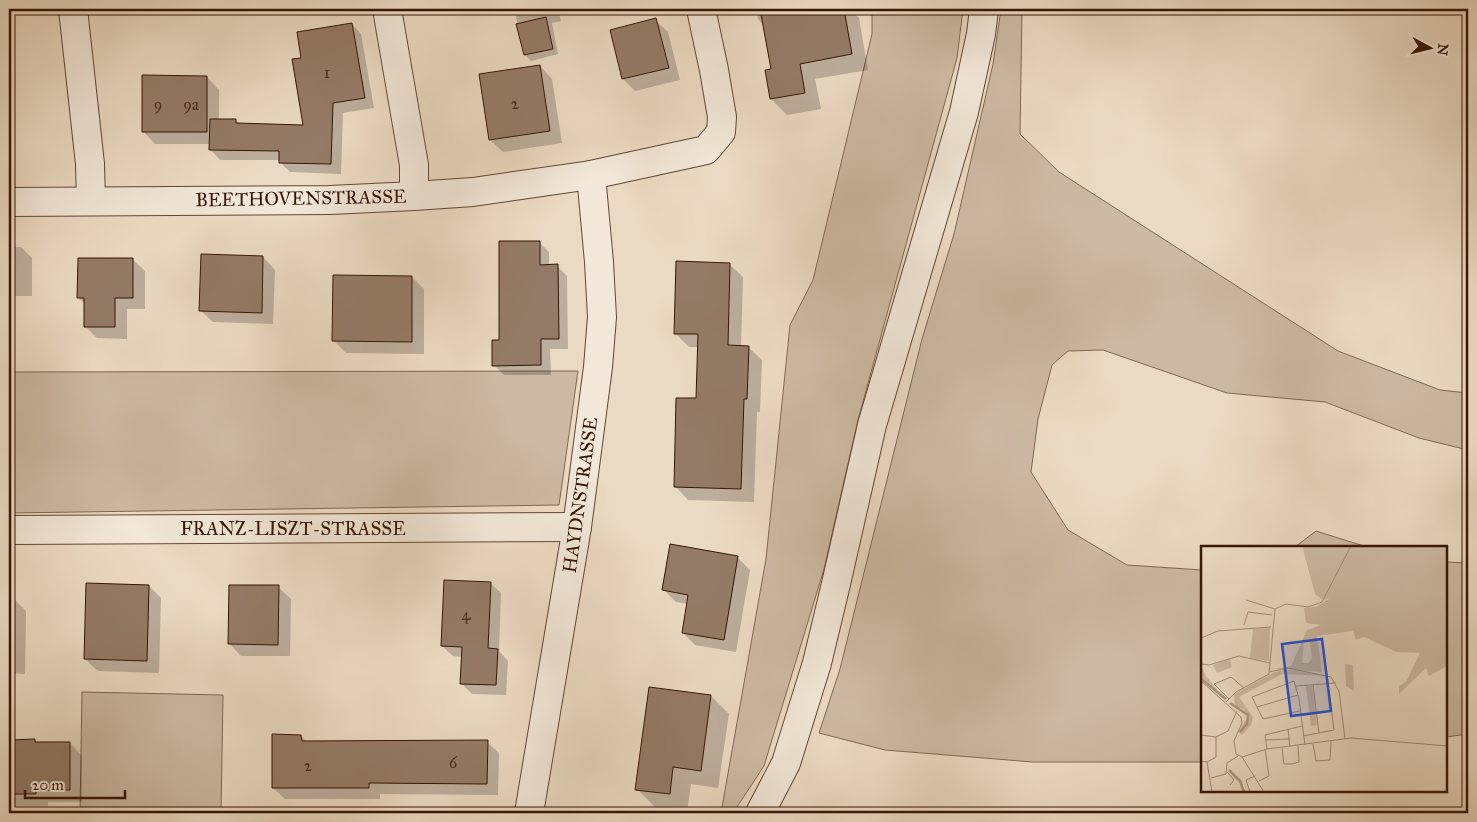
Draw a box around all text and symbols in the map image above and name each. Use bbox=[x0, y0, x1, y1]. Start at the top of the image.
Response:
north arrow bbox=[1404, 22, 1454, 72]
text: N bbox=[1433, 43, 1452, 57]
house number: 1 bbox=[324, 63, 330, 82]
house number: 2 bbox=[511, 94, 519, 113]
house number: 9 bbox=[154, 95, 162, 114]
house number: 9a bbox=[183, 95, 199, 114]
street label: BEETHOVENSTRASSE bbox=[195, 185, 407, 211]
street label: HAYDNSTRASSE bbox=[558, 415, 602, 574]
street label: FRANZ-LISZT-STRASSE bbox=[180, 517, 406, 540]
inset map bbox=[1201, 546, 1447, 792]
house number: 4 bbox=[462, 605, 472, 624]
house number: 6 bbox=[449, 753, 458, 772]
house number: 2 bbox=[304, 756, 312, 775]
scale bar bbox=[25, 767, 125, 799]
text: 20 m bbox=[32, 776, 64, 794]

